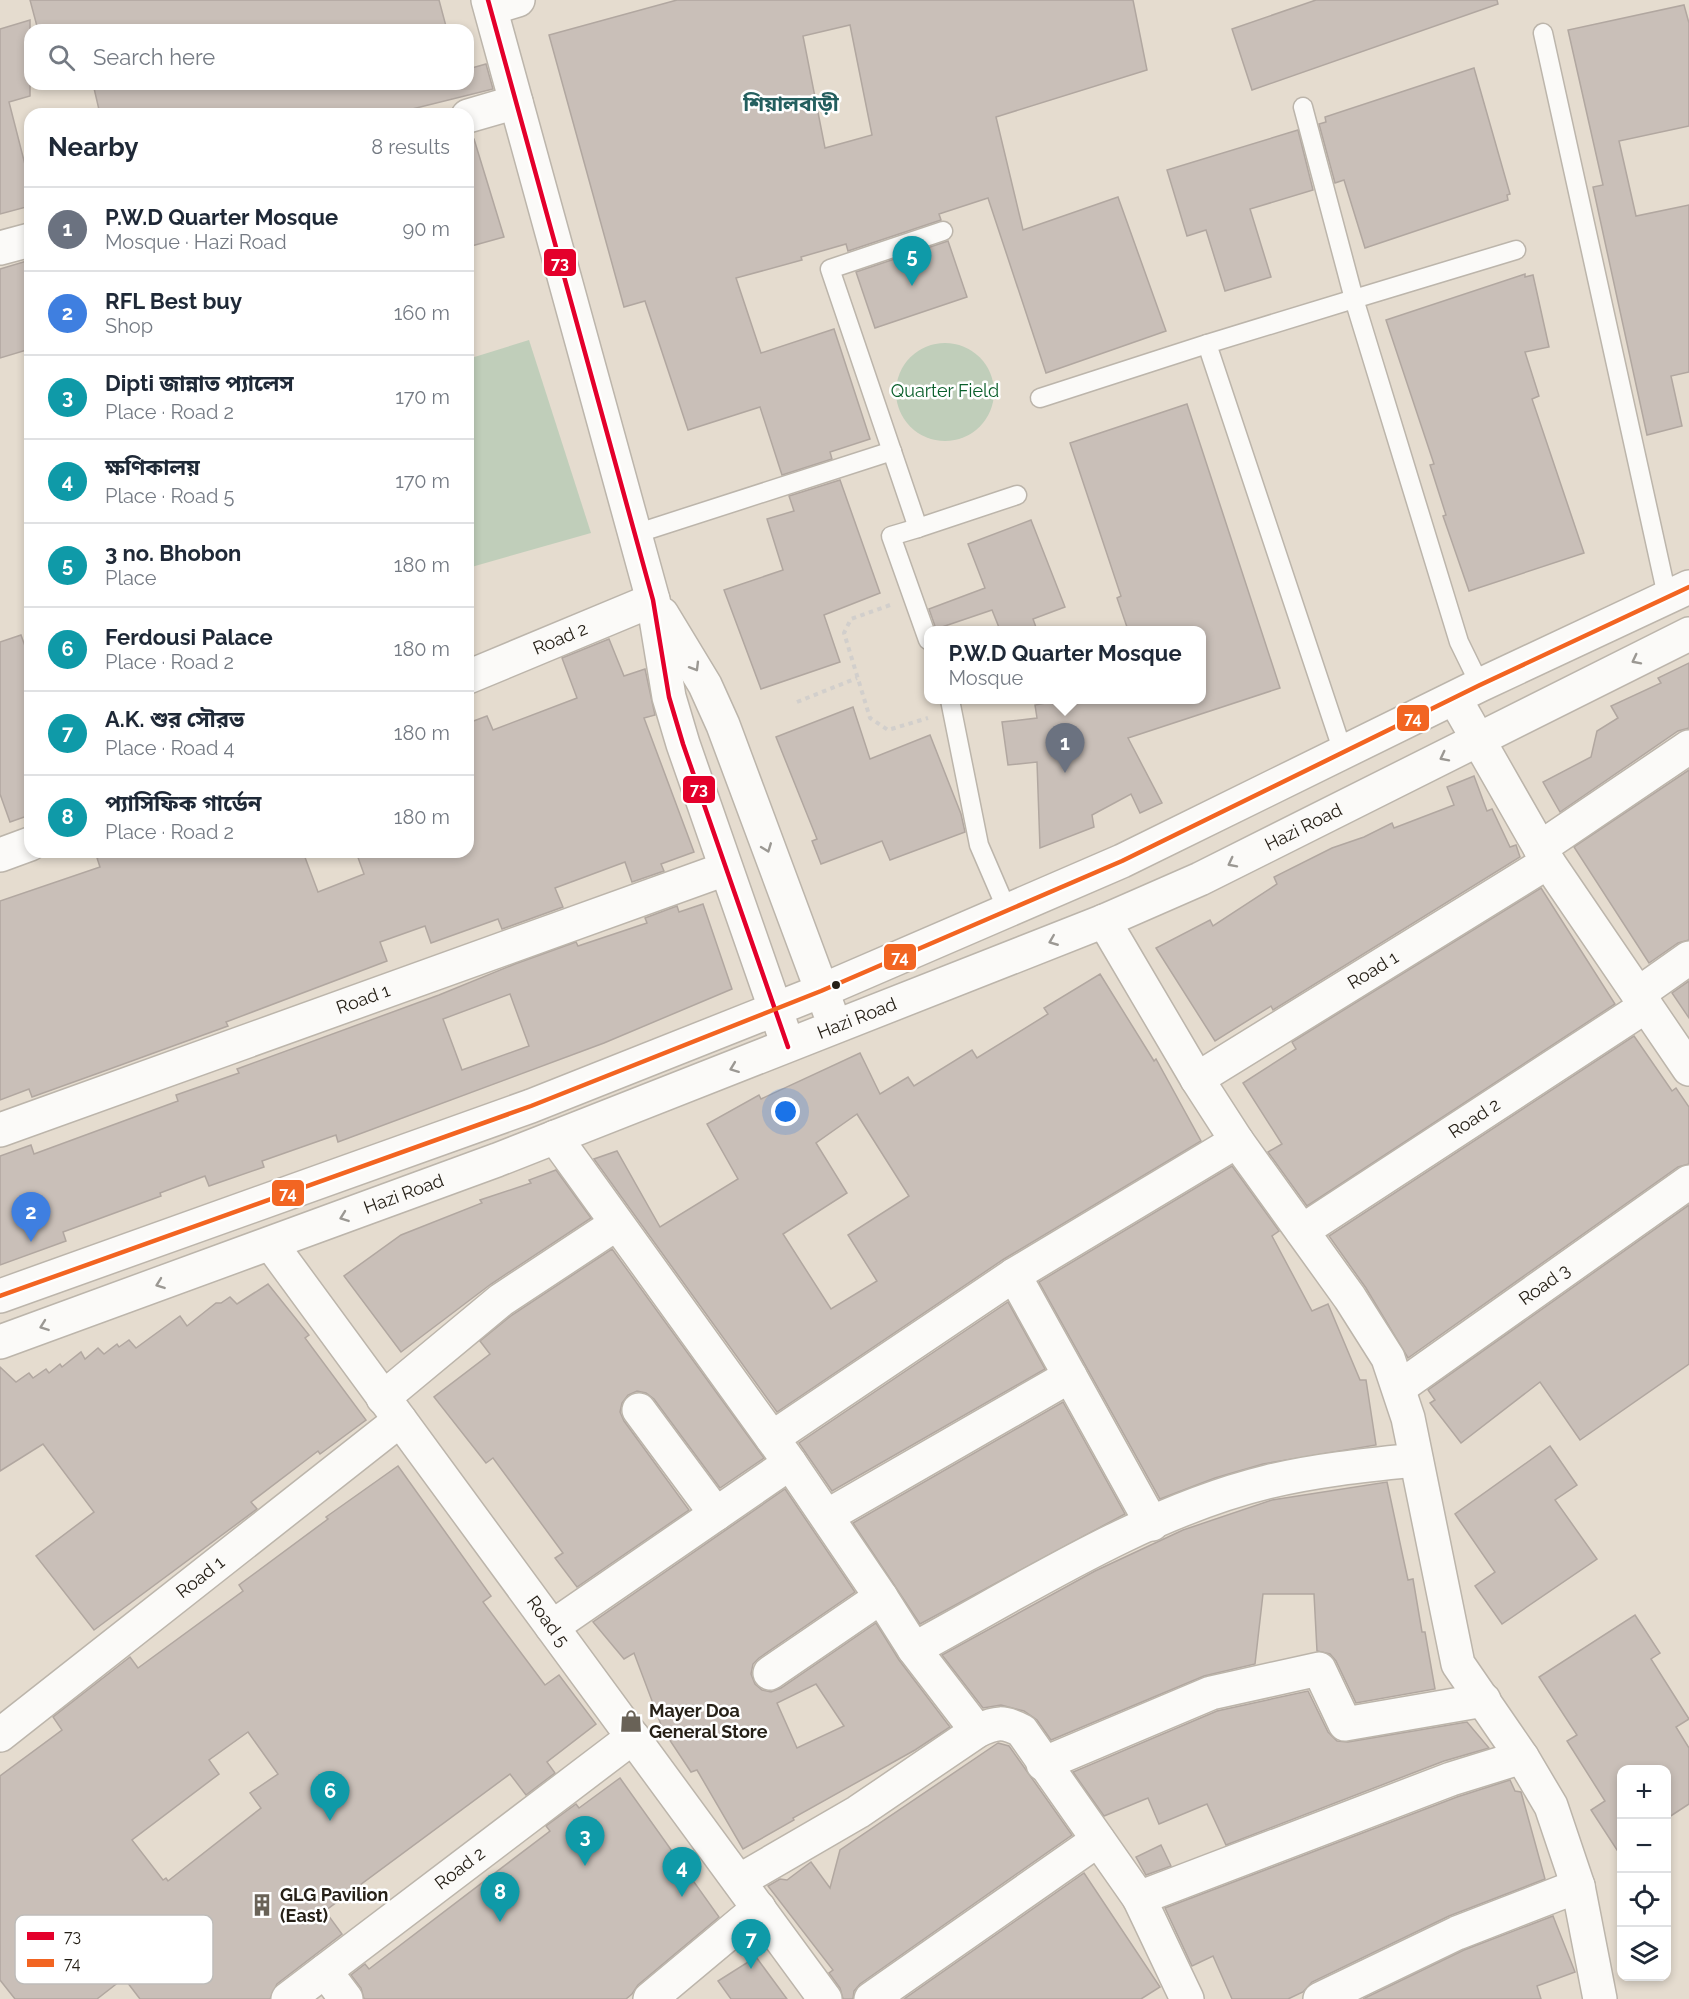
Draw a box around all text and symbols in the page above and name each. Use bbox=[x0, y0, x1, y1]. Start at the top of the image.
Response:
search box bbox=[24, 24, 474, 90]
icon: search bbox=[45, 41, 78, 74]
text: Search here bbox=[93, 44, 215, 70]
district label: শিয়ালবাড়ী bbox=[742, 91, 840, 116]
text: Nearby bbox=[48, 132, 138, 162]
text: 8 results bbox=[371, 135, 450, 159]
text: P.W.D Quarter Mosque bbox=[105, 204, 338, 230]
text: 1 bbox=[63, 217, 72, 241]
text: 90 m bbox=[403, 217, 450, 241]
text: Mosque · Hazi Road bbox=[105, 230, 287, 254]
pin: 5 bbox=[892, 236, 932, 286]
line badge: 73 bbox=[543, 248, 577, 277]
text: 73 bbox=[551, 254, 569, 273]
text: RFL Best buy bbox=[105, 288, 242, 314]
text: 2 bbox=[62, 301, 73, 325]
text: 160 m bbox=[394, 301, 450, 325]
text: Shop bbox=[105, 314, 153, 338]
text: Dipti জান্নাত প্যালেস bbox=[105, 370, 294, 396]
park label: Quarter Field bbox=[891, 380, 999, 401]
text: 3 bbox=[62, 385, 73, 409]
text: 170 m bbox=[395, 385, 450, 409]
text: Place · Road 2 bbox=[105, 400, 234, 424]
text: ক্ষণিকালয় bbox=[105, 454, 200, 480]
text: 4 bbox=[62, 469, 73, 493]
text: 170 m bbox=[395, 469, 450, 493]
text: Place · Road 5 bbox=[105, 484, 234, 508]
text: 3 no. Bhobon bbox=[105, 540, 241, 566]
text: 5 bbox=[62, 553, 73, 577]
text: 180 m bbox=[394, 553, 450, 577]
text: Place bbox=[105, 566, 156, 590]
street label: Road 2 bbox=[530, 617, 591, 659]
text: Ferdousi Palace bbox=[105, 624, 273, 650]
popup bbox=[924, 626, 1206, 704]
text: 6 bbox=[61, 637, 74, 661]
text: 180 m bbox=[394, 637, 450, 661]
text: P.W.D Quarter Mosque bbox=[948, 640, 1182, 666]
text: Place · Road 2 bbox=[105, 650, 234, 674]
one-way arrow bbox=[1632, 652, 1643, 664]
one-way arrow bbox=[687, 661, 699, 671]
text: Mosque bbox=[948, 666, 1023, 690]
line badge: 74 bbox=[1396, 704, 1430, 732]
text: A.K. শুর সৌরভ bbox=[105, 706, 245, 732]
text: 74 bbox=[1404, 709, 1422, 728]
text: 7 bbox=[62, 721, 73, 745]
text: 180 m bbox=[394, 721, 450, 745]
pin: 1 bbox=[1046, 724, 1084, 773]
text: Place · Road 4 bbox=[105, 736, 234, 760]
one-way arrow bbox=[1439, 750, 1450, 762]
line badge: 73 bbox=[682, 775, 716, 804]
text: 73 bbox=[690, 780, 708, 799]
text: প্যাসিফিক গার্ডেন bbox=[105, 790, 261, 816]
street label: Hazi Road bbox=[1261, 799, 1345, 855]
text: 8 bbox=[61, 805, 74, 829]
text: 180 m bbox=[394, 805, 450, 829]
text: Place · Road 2 bbox=[105, 820, 234, 844]
one-way arrow bbox=[760, 842, 772, 853]
one-way arrow bbox=[1227, 856, 1238, 868]
one-way arrow bbox=[1048, 934, 1059, 946]
line badge: 74 bbox=[883, 943, 917, 971]
street label: Road 1 bbox=[1344, 946, 1402, 993]
text: 74 bbox=[891, 948, 909, 967]
street label: Road 1 bbox=[333, 979, 393, 1018]
unlabelled marker bbox=[830, 979, 842, 991]
street label: Hazi Road bbox=[814, 993, 899, 1043]
one-way arrow bbox=[729, 1060, 740, 1073]
street label: Road 2 bbox=[1444, 1093, 1504, 1142]
your location bbox=[771, 1097, 800, 1126]
street label: Hazi Road bbox=[361, 1169, 446, 1218]
line badge: 74 bbox=[271, 1179, 305, 1207]
text: 74 bbox=[279, 1184, 297, 1203]
pin: 2 bbox=[12, 1192, 51, 1242]
one-way arrow bbox=[339, 1210, 349, 1223]
street label: Road 3 bbox=[1515, 1259, 1574, 1309]
one-way arrow bbox=[156, 1277, 167, 1289]
one-way arrow bbox=[40, 1318, 50, 1331]
street label: Road 1 bbox=[172, 1551, 229, 1602]
street label: Road 5 bbox=[523, 1592, 574, 1651]
place label: Mayer Doa General Store bbox=[649, 1700, 768, 1742]
shop icon: Mayer Doa General Store bbox=[618, 1708, 644, 1734]
map controls bbox=[1617, 1765, 1671, 1981]
button: + bbox=[1617, 1765, 1671, 1819]
pin: 6 bbox=[310, 1772, 350, 1821]
pin: 3 bbox=[566, 1816, 604, 1866]
button: − bbox=[1617, 1819, 1671, 1873]
street label: Road 2 bbox=[431, 1842, 489, 1894]
pin: 4 bbox=[662, 1848, 702, 1897]
pin: 8 bbox=[480, 1872, 520, 1922]
button: locate bbox=[1617, 1873, 1671, 1927]
place label: GLG Pavilion (East) bbox=[280, 1884, 388, 1926]
building icon: GLG Pavilion (East) bbox=[249, 1892, 275, 1918]
legend bbox=[15, 1915, 213, 1984]
pin: 7 bbox=[732, 1920, 771, 1969]
text: 73 bbox=[64, 1927, 81, 1946]
button: layers bbox=[1617, 1927, 1671, 1981]
text: 74 bbox=[64, 1954, 81, 1973]

